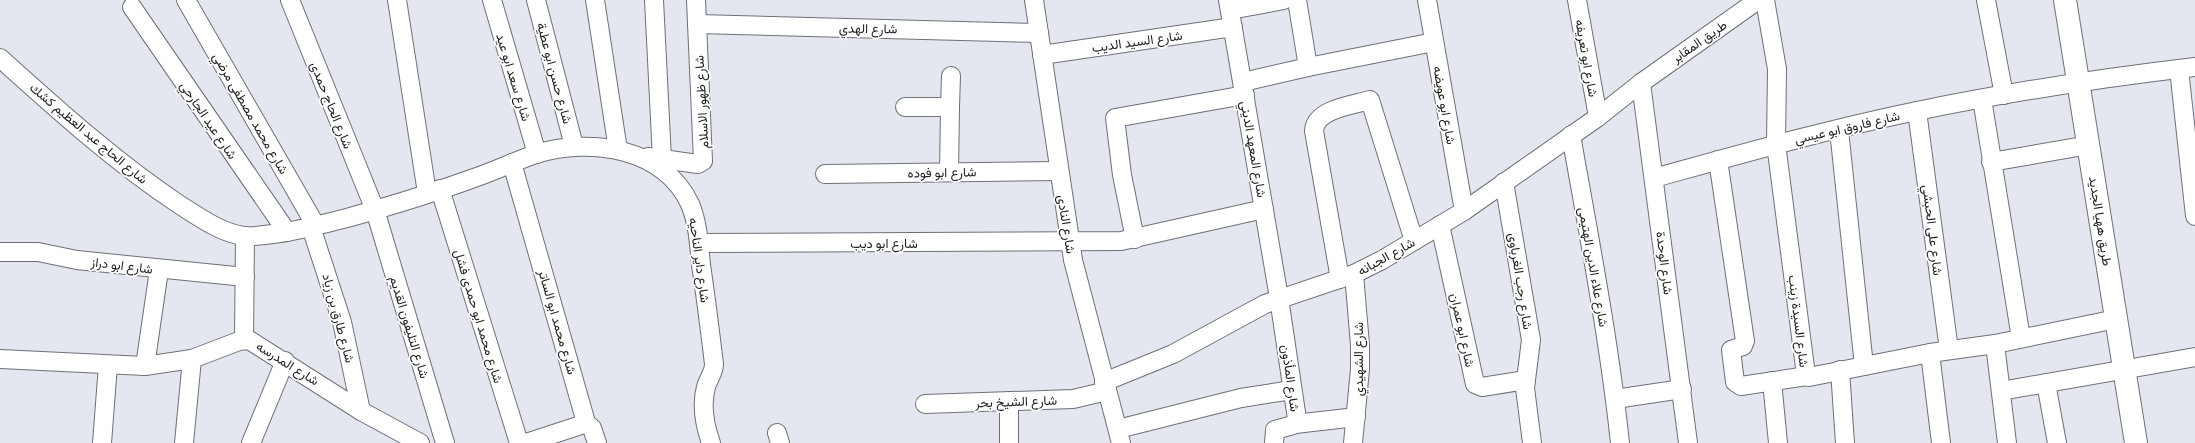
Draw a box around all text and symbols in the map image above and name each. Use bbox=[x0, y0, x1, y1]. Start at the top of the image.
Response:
street label: طريق المقابر bbox=[1668, 17, 1730, 67]
street label: شارع ابو تعريفه bbox=[1570, 18, 1601, 98]
street label: شارع الهدي bbox=[839, 20, 897, 40]
street label: شارع حسن ابو عطية bbox=[532, 21, 575, 126]
street label: شارع السيد الديب bbox=[1091, 28, 1184, 57]
street label: شارع سعد ابو عيد bbox=[491, 31, 534, 123]
street label: شارع محمد مصطفى مرضي bbox=[207, 50, 291, 178]
street label: شارع ظهور الاسلام bbox=[692, 55, 713, 149]
street label: شارع الحاج حمدى bbox=[305, 60, 356, 152]
street label: شارع ابو عويضه bbox=[1428, 65, 1459, 146]
street label: شارع عيد الجارحي bbox=[175, 79, 240, 164]
street label: شارع الحاج عبد العظيم كشك bbox=[26, 80, 151, 189]
street label: شارع المعهد الديني bbox=[1235, 100, 1269, 199]
street label: شارع فاروق ابو عيسي bbox=[1793, 108, 1902, 150]
street label: شارع ابو فوده bbox=[907, 164, 977, 183]
street label: طريق ههيا الجديد bbox=[2085, 175, 2115, 267]
street label: شارع على الحبشي bbox=[1917, 184, 1946, 277]
street label: شارع النادى bbox=[1052, 194, 1079, 255]
street label: شارع علاء الدين الهتيمى bbox=[1574, 206, 1611, 329]
street label: شارع داير الناحيه bbox=[684, 217, 713, 304]
street label: شارع الوحدة bbox=[1651, 231, 1676, 296]
street label: شارع رجب الغرباوى bbox=[1503, 232, 1536, 331]
street label: شارع الجبانه bbox=[1355, 235, 1418, 280]
street label: شارع ابو ديب bbox=[850, 236, 918, 253]
street label: شارع محمد ابو حمدى فشل bbox=[449, 247, 506, 385]
street label: شارع ابو دراز bbox=[89, 254, 154, 279]
street label: شارع محمد ابو الساتر bbox=[533, 267, 580, 377]
street label: شارع طارق بن زياد bbox=[317, 272, 358, 365]
street label: شارع التليفون القديم bbox=[385, 274, 432, 381]
street label: شارع السيدة زينب bbox=[1783, 274, 1812, 368]
street label: شارع ابو عمران bbox=[1445, 292, 1478, 369]
street label: شارع الشهيدي bbox=[1351, 322, 1369, 396]
street label: شارع المدرسه bbox=[253, 338, 322, 390]
street label: شارع المأذون bbox=[1276, 344, 1303, 413]
street label: شارع الشيخ بحر bbox=[974, 393, 1057, 412]

